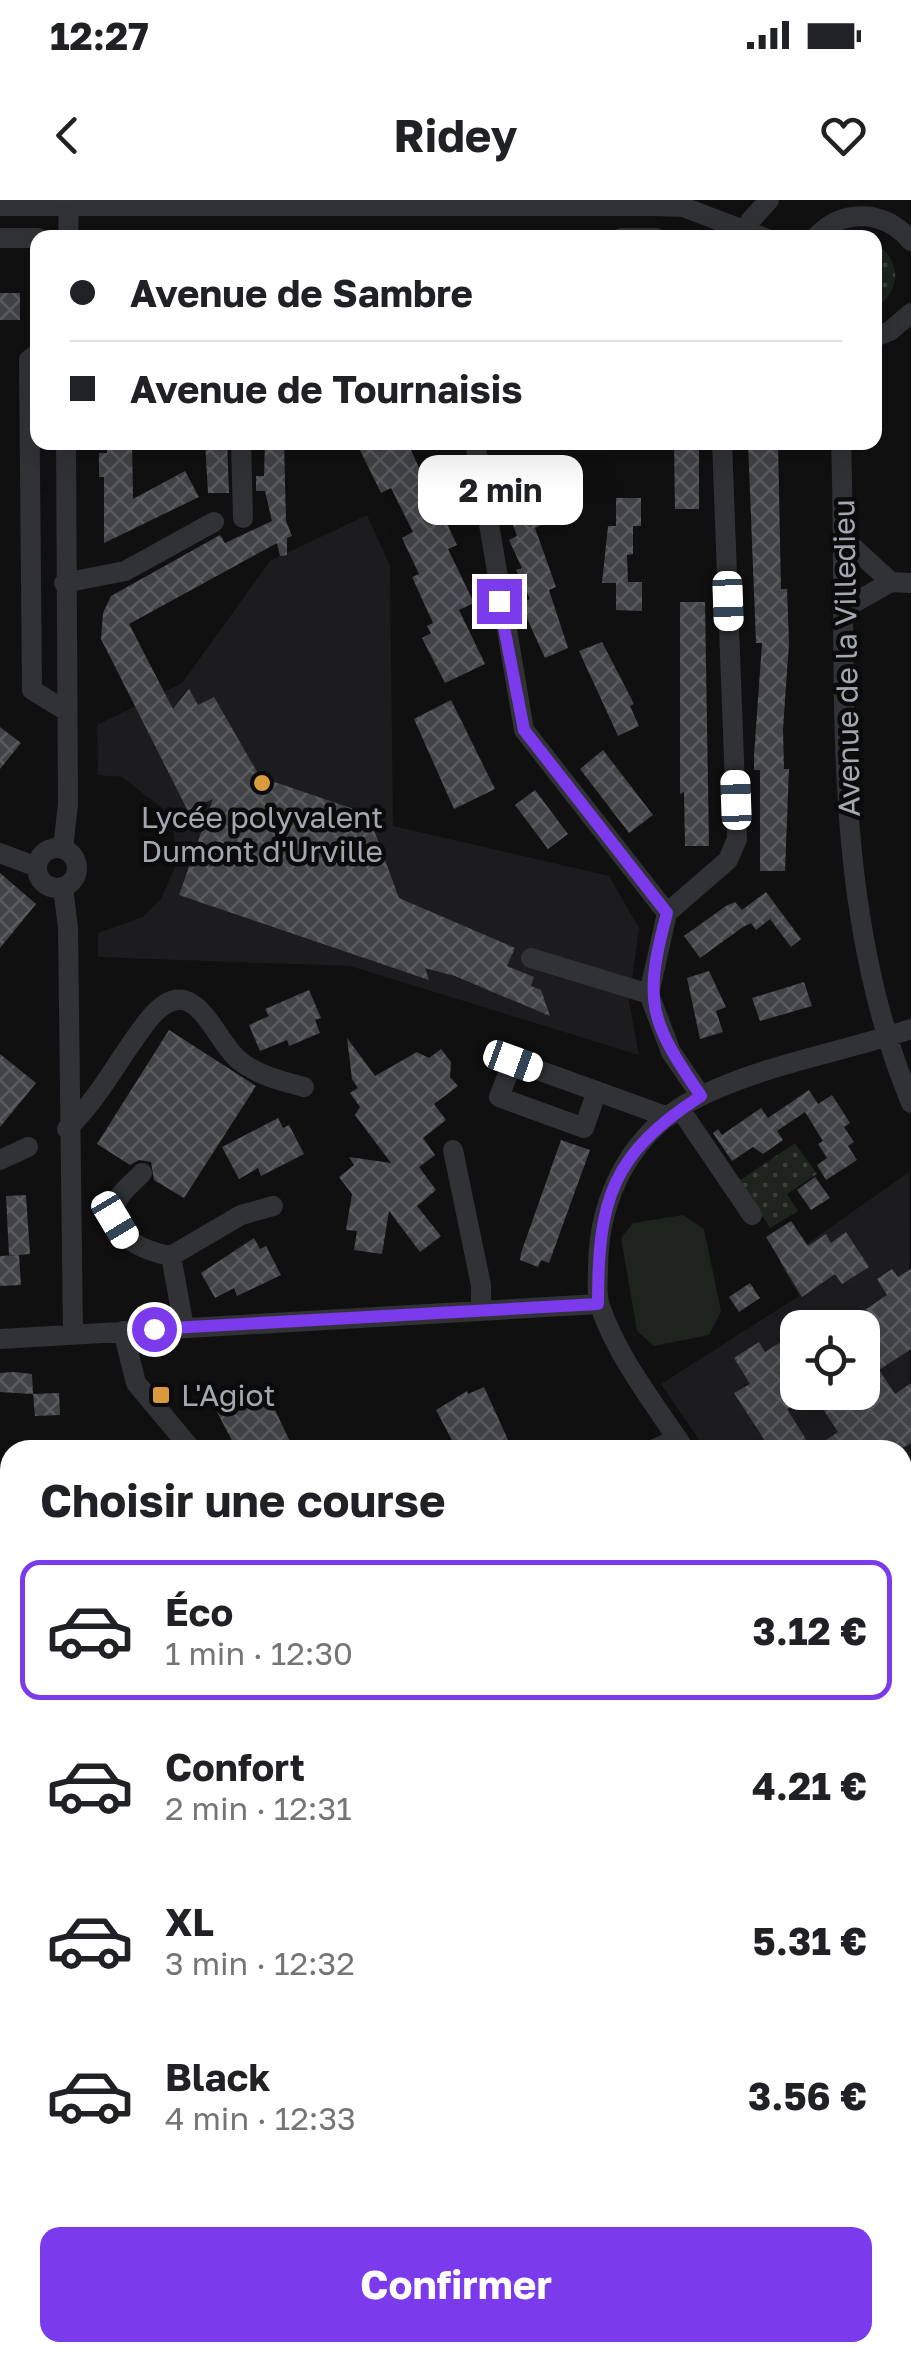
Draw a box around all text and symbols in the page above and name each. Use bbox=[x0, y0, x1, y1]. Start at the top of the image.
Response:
text: 12:27 bbox=[50, 13, 149, 58]
icon: back bbox=[40, 108, 95, 163]
text: Ridey bbox=[394, 108, 517, 162]
icon: heart bbox=[816, 108, 871, 163]
text: Avenue de Sambre bbox=[130, 270, 473, 315]
text: Avenue de Tournaisis bbox=[130, 366, 522, 411]
callout: 2 min bbox=[416, 456, 582, 526]
text: 2 min bbox=[459, 471, 542, 509]
street label: Avenue de la Villedieu bbox=[825, 499, 867, 817]
car bbox=[712, 570, 744, 632]
route end bbox=[477, 579, 522, 624]
car bbox=[720, 769, 752, 831]
marker: Lycée polyvalent Dumont d'Urville bbox=[251, 772, 273, 794]
place label: Lycée polyvalent Dumont d'Urville bbox=[141, 799, 383, 869]
car bbox=[480, 1037, 546, 1085]
car bbox=[87, 1187, 143, 1253]
route start bbox=[132, 1307, 177, 1352]
map controls bbox=[780, 1310, 880, 1410]
button: locate bbox=[780, 1310, 880, 1410]
place label: L'Agiot bbox=[181, 1377, 276, 1413]
marker: L'Agiot bbox=[150, 1384, 172, 1406]
text: Choisir une course bbox=[40, 1473, 446, 1527]
icon: car bbox=[45, 1585, 135, 1675]
text: Éco bbox=[165, 1589, 233, 1634]
text: 3.12 € bbox=[753, 1608, 867, 1653]
text: 1 min · 12:30 bbox=[165, 1634, 353, 1672]
icon: car bbox=[45, 1740, 135, 1830]
text: Confort bbox=[165, 1744, 305, 1789]
text: 4.21 € bbox=[752, 1763, 867, 1808]
text: 2 min · 12:31 bbox=[165, 1789, 352, 1827]
icon: car bbox=[45, 1895, 135, 1985]
text: XL bbox=[165, 1899, 214, 1944]
text: 5.31 € bbox=[753, 1918, 867, 1963]
text: 3 min · 12:32 bbox=[165, 1944, 355, 1982]
icon: car bbox=[45, 2050, 135, 2140]
text: Black bbox=[165, 2054, 270, 2099]
text: 3.56 € bbox=[748, 2073, 867, 2118]
text: 4 min · 12:33 bbox=[165, 2099, 356, 2137]
button: Confirmer bbox=[40, 2227, 872, 2342]

